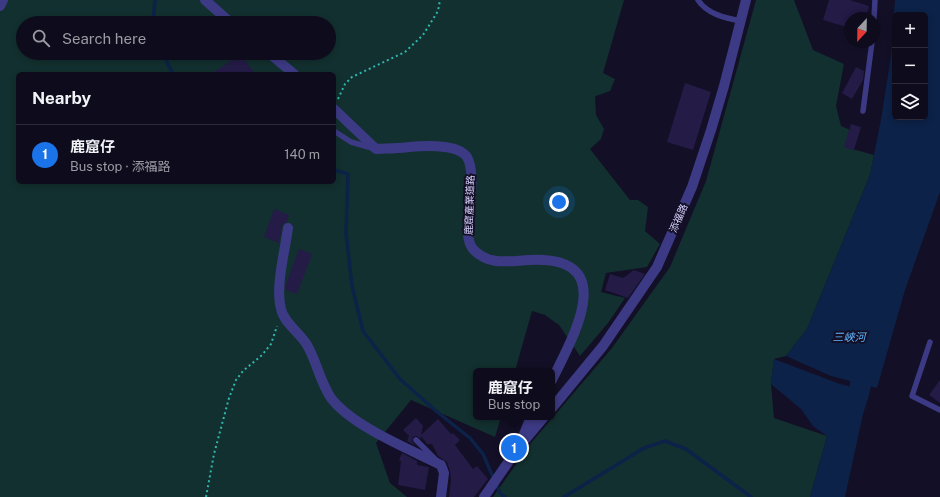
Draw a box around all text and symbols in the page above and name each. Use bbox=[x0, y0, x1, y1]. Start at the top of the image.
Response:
north arrow bbox=[844, 12, 880, 48]
map controls bbox=[892, 12, 928, 120]
button: + bbox=[892, 12, 928, 48]
search box bbox=[16, 16, 336, 60]
icon: search bbox=[30, 27, 52, 49]
text: Search here bbox=[62, 30, 146, 47]
button: − bbox=[892, 48, 928, 84]
button: layers bbox=[892, 84, 928, 120]
text: Nearby bbox=[32, 88, 91, 108]
text: 鹿窟仔 bbox=[70, 138, 115, 155]
text: 1 bbox=[42, 147, 48, 162]
text: 140 m bbox=[284, 147, 320, 162]
text: Bus stop · 添福路 bbox=[70, 159, 171, 174]
street label: 鹿窟產業道路 bbox=[462, 175, 476, 235]
your location bbox=[549, 192, 569, 212]
street label: 添福路 bbox=[667, 202, 689, 234]
water label: 三峽河 bbox=[833, 331, 867, 343]
popup bbox=[473, 368, 555, 420]
text: 鹿窟仔 bbox=[488, 379, 533, 396]
text: Bus stop bbox=[488, 397, 540, 412]
pin: 1 bbox=[501, 433, 527, 463]

